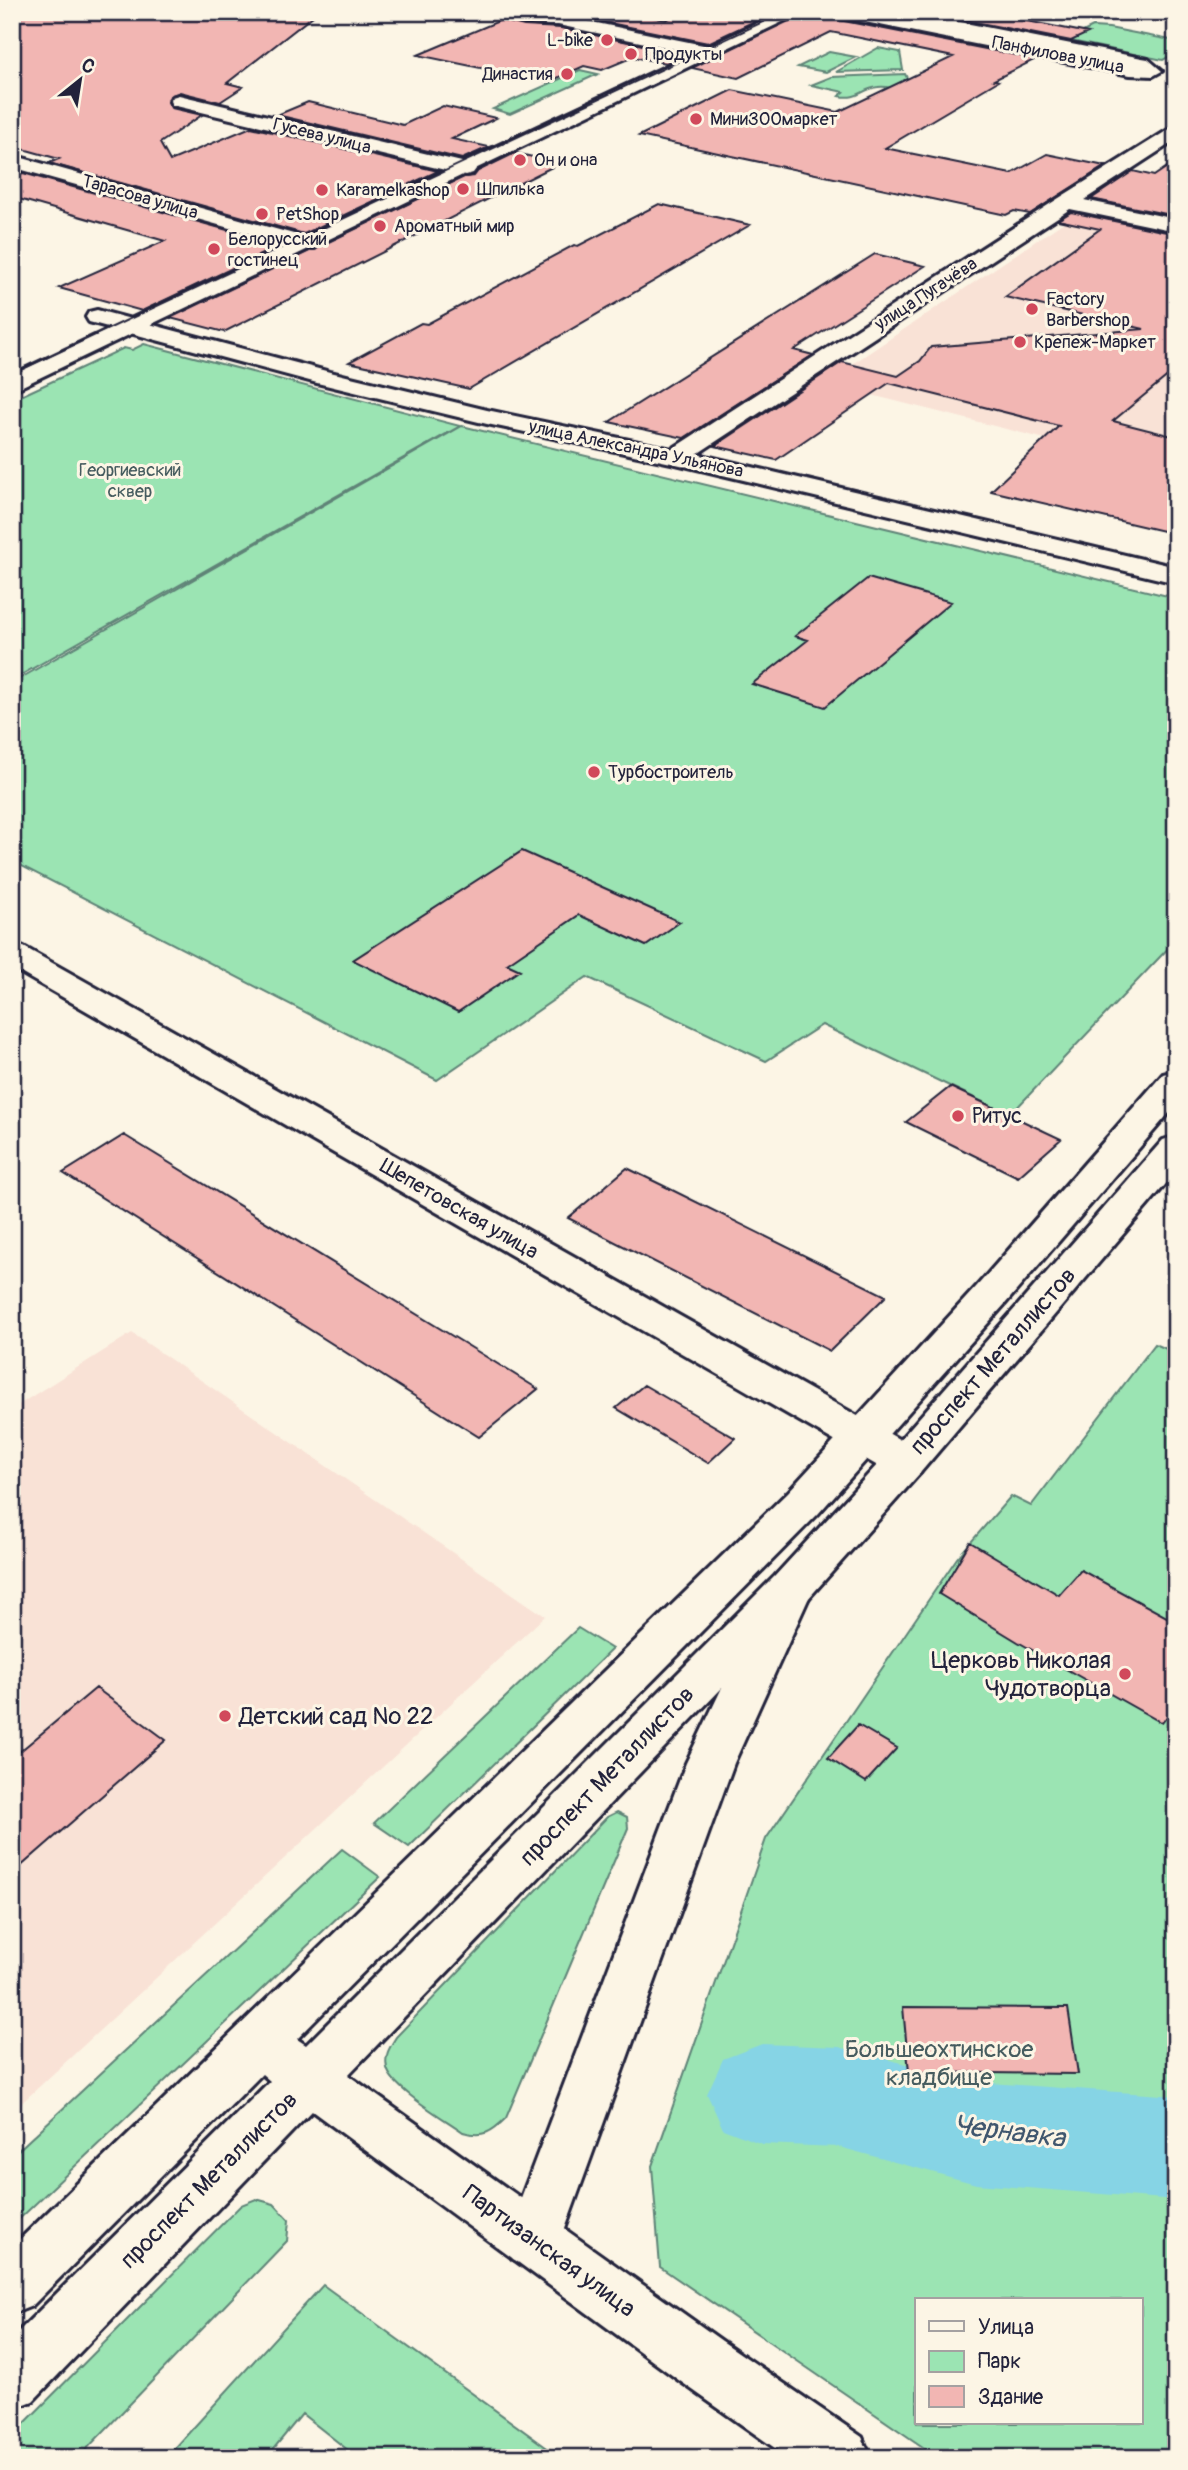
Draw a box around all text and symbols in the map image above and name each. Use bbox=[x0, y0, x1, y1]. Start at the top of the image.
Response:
place label: L-bike bbox=[547, 29, 593, 52]
street label: Панфилова улица bbox=[990, 31, 1126, 79]
marker: L-bike bbox=[599, 32, 615, 48]
place label: Продукты bbox=[645, 43, 722, 66]
north arrow bbox=[46, 46, 116, 116]
marker: Продукты bbox=[623, 46, 639, 62]
text: С bbox=[77, 53, 99, 80]
place label: Династия bbox=[482, 63, 553, 86]
marker: Династия bbox=[559, 66, 575, 82]
place label: МиниЗООмаркет bbox=[710, 108, 838, 131]
marker: МиниЗООмаркет bbox=[688, 111, 704, 127]
street label: Гусева улица bbox=[271, 113, 373, 159]
place label: Он и она bbox=[534, 149, 597, 172]
marker: Он и она bbox=[512, 152, 528, 168]
street label: Тарасова улица bbox=[79, 169, 201, 225]
place label: Шпилька bbox=[477, 178, 544, 201]
place label: Karamelkashop bbox=[336, 179, 450, 202]
marker: Шпилька bbox=[455, 181, 471, 197]
marker: Karamelkashop bbox=[314, 182, 330, 198]
place label: PetShop bbox=[276, 203, 339, 226]
marker: PetShop bbox=[254, 206, 270, 222]
place label: Ароматный мир bbox=[394, 215, 515, 238]
marker: Ароматный мир bbox=[372, 218, 388, 234]
place label: Белорусский гостинец bbox=[228, 228, 327, 272]
marker: Белорусский гостинец bbox=[206, 241, 222, 257]
street label: улица Пугачёва bbox=[870, 252, 982, 336]
place label: Factory Barbershop bbox=[1046, 288, 1130, 332]
marker: Factory Barbershop bbox=[1024, 301, 1040, 317]
place label: Крепеж-Маркет bbox=[1034, 331, 1156, 354]
marker: Крепеж-Маркет bbox=[1012, 334, 1028, 350]
street label: улица Александра Ульянова bbox=[526, 415, 745, 483]
park label: Георгиевский сквер bbox=[79, 459, 181, 503]
place label: Турбостроитель bbox=[608, 761, 734, 784]
marker: Турбостроитель bbox=[586, 764, 602, 780]
place label: Ритус bbox=[972, 1103, 1022, 1130]
marker: Ритус bbox=[950, 1108, 966, 1124]
street label: Шепетовская улица bbox=[375, 1153, 543, 1265]
street label: проспект Металлистов bbox=[904, 1261, 1082, 1461]
place label: Церковь Николая Чудотворца bbox=[931, 1646, 1111, 1703]
marker: Церковь Николая Чудотворца bbox=[1117, 1666, 1133, 1682]
street label: проспект Металлистов bbox=[514, 1680, 700, 1872]
place label: Детский сад № 22 bbox=[238, 1702, 433, 1731]
marker: Детский сад № 22 bbox=[217, 1708, 233, 1724]
park label: Большеохтинское кладбище bbox=[845, 2035, 1033, 2092]
street label: проспект Металлистов bbox=[114, 2085, 304, 2275]
water label: Чернавка bbox=[951, 2108, 1069, 2156]
street label: Партизанская улица bbox=[457, 2179, 641, 2323]
legend bbox=[915, 2298, 1142, 2424]
text: Улица bbox=[978, 2314, 1034, 2341]
text: Парк bbox=[978, 2348, 1021, 2375]
text: Здание bbox=[978, 2384, 1044, 2411]

